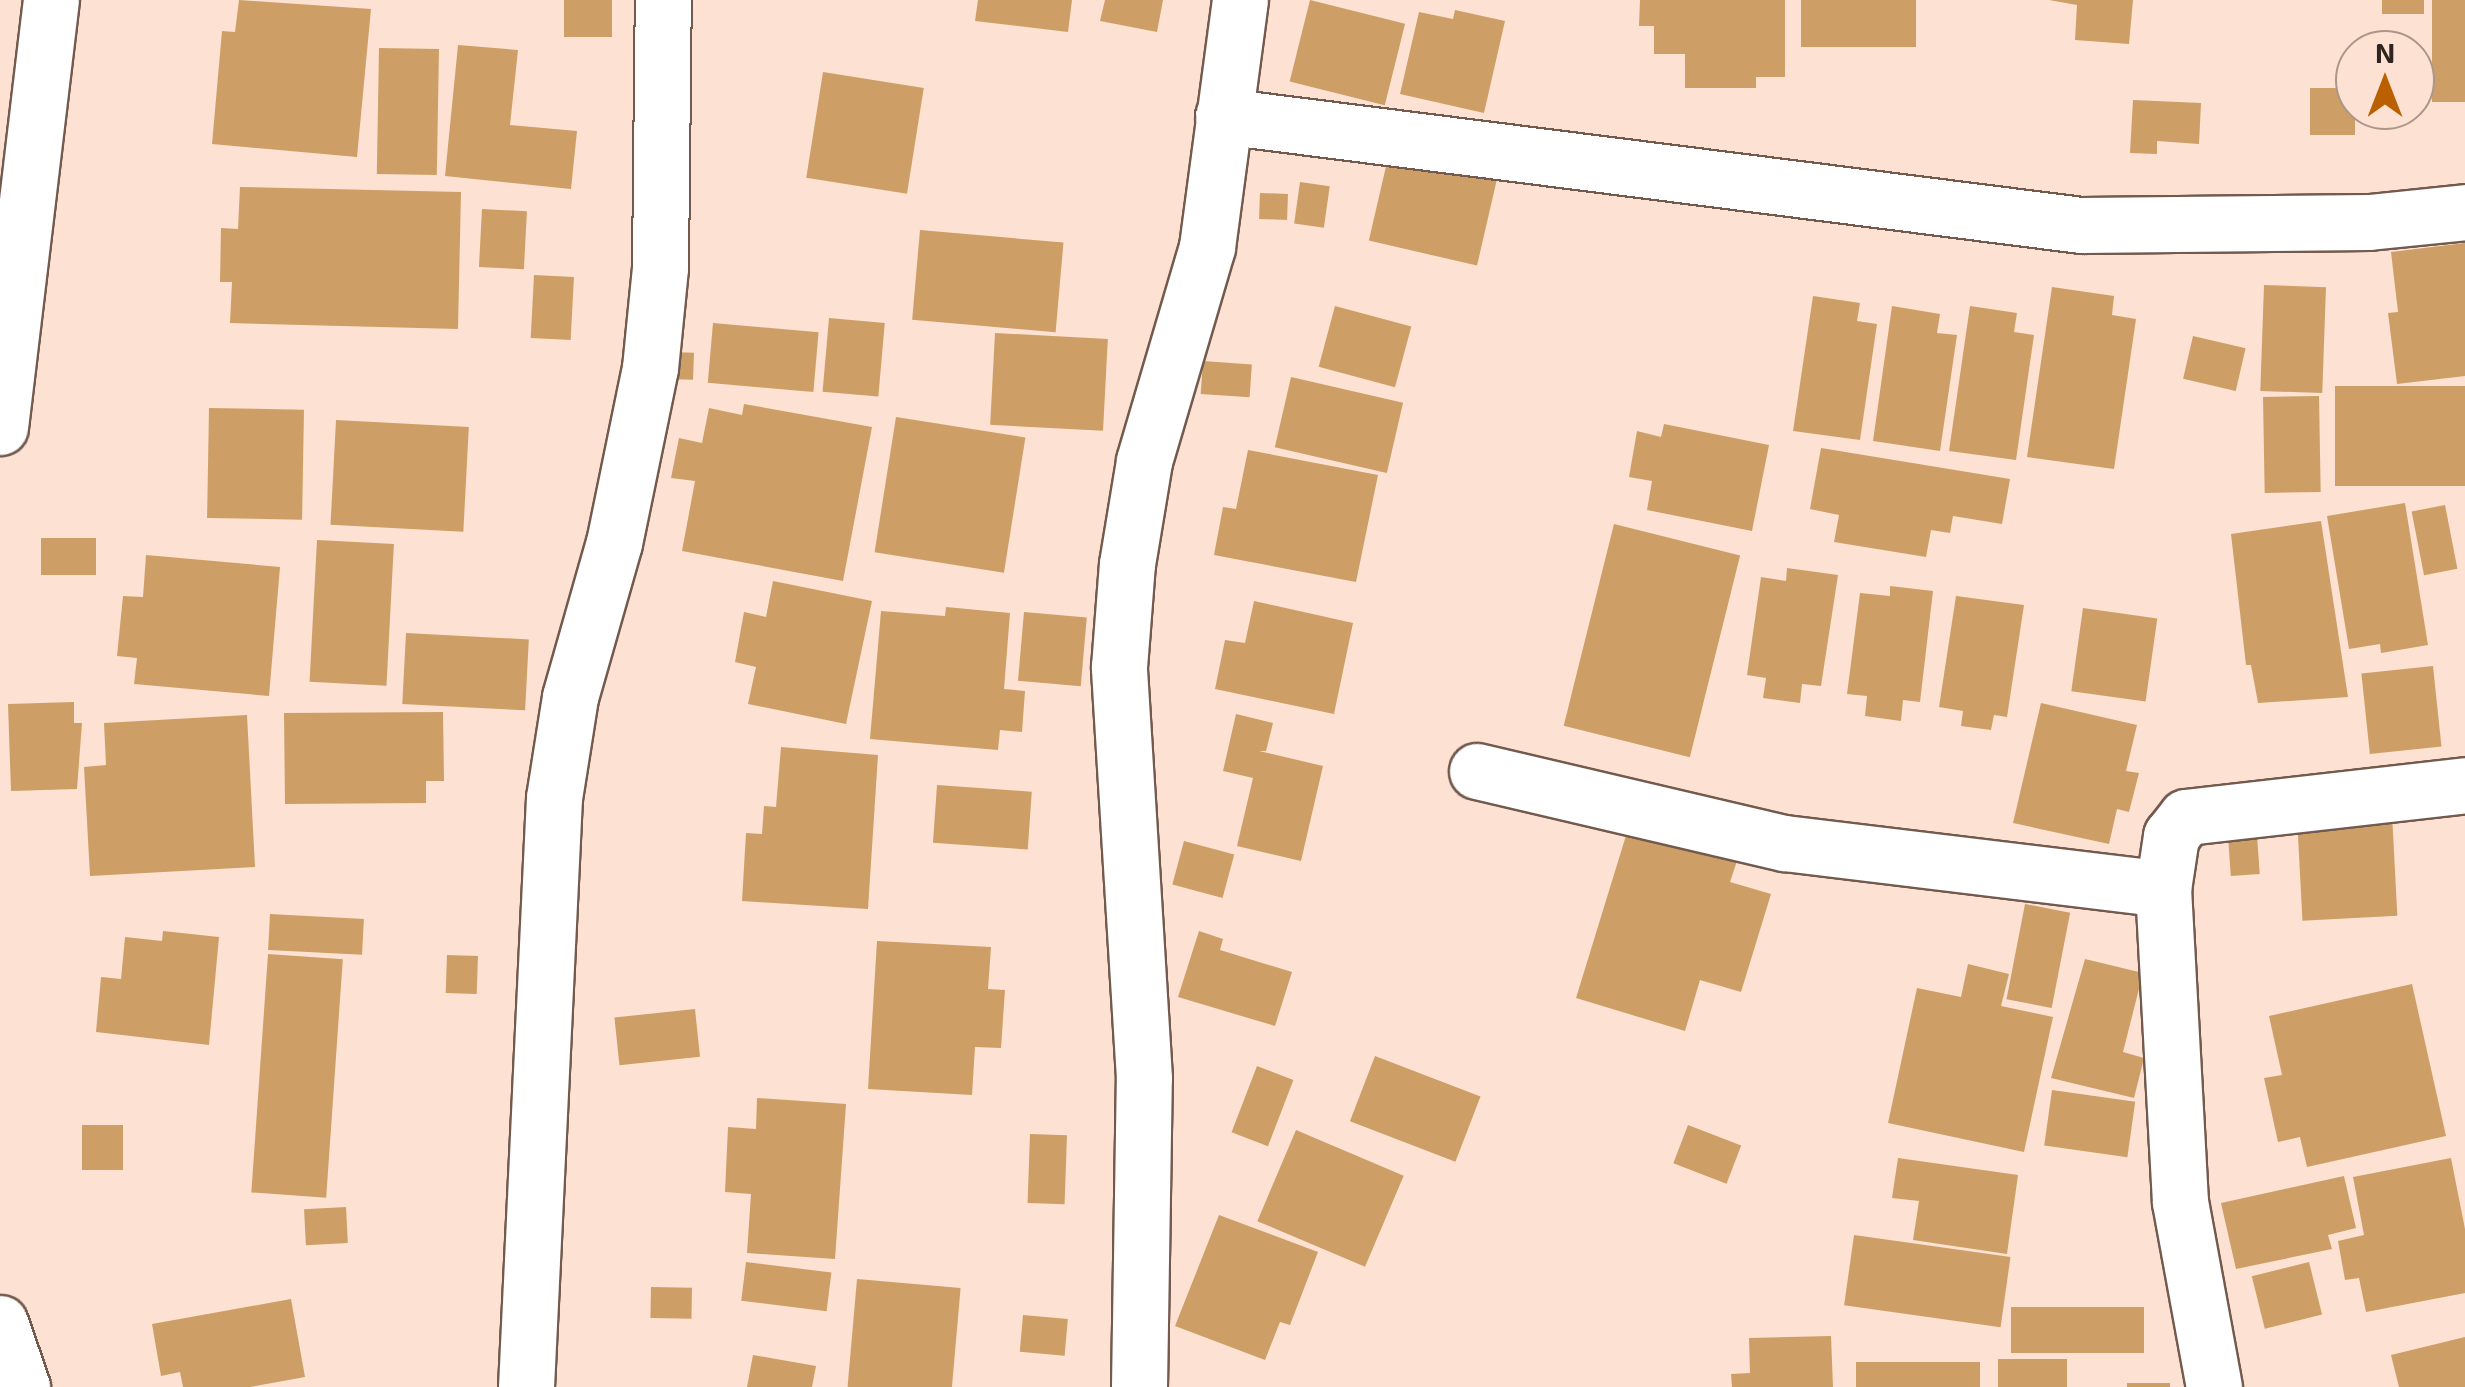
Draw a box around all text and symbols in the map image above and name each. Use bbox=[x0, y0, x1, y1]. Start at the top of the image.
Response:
north arrow bbox=[2335, 30, 2435, 130]
text: N bbox=[2375, 35, 2395, 69]

